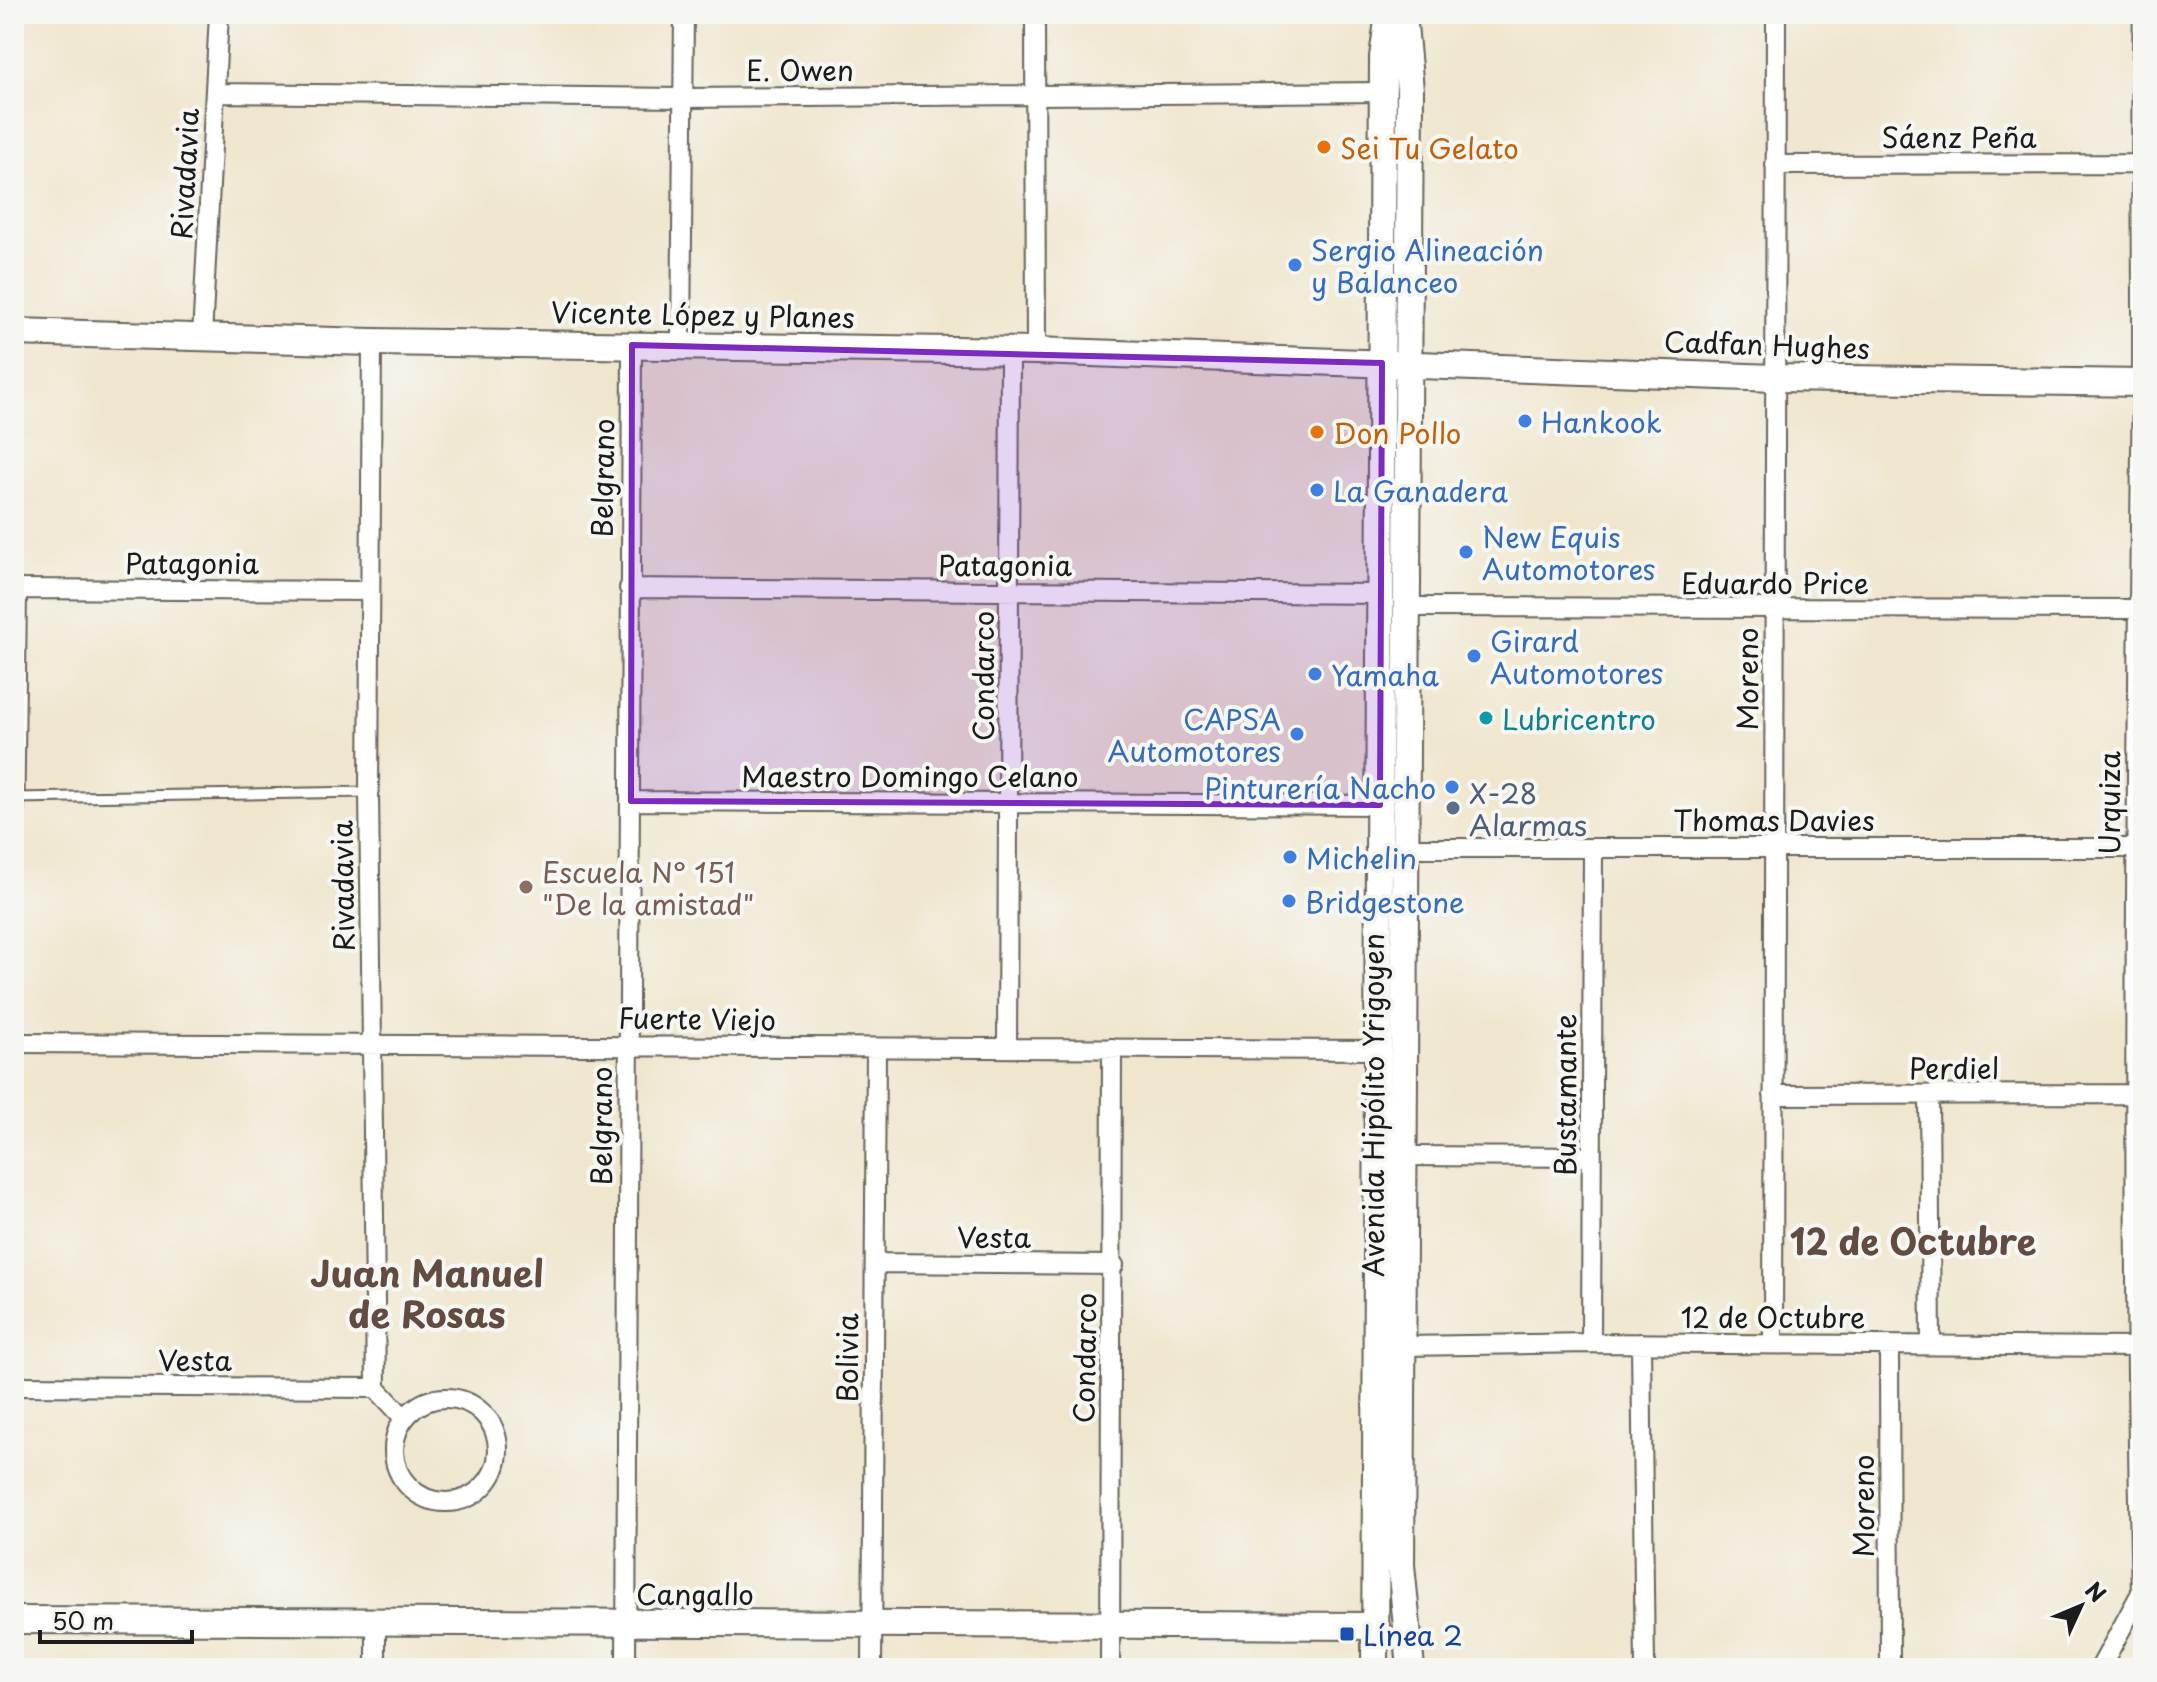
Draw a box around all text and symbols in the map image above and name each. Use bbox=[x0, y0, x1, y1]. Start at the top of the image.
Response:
street label: E. Owen bbox=[746, 48, 854, 91]
street label: Rivadavia bbox=[159, 107, 209, 241]
street label: Sáenz Peña bbox=[1881, 115, 2037, 158]
place label: Sei Tu Gelato bbox=[1340, 126, 1519, 169]
marker: Sei Tu Gelato bbox=[1315, 138, 1333, 156]
place label: Sergio Alineación y Balanceo bbox=[1311, 228, 1544, 303]
marker: Sergio Alineación y Balanceo bbox=[1286, 256, 1304, 274]
street label: Vicente López y Planes bbox=[551, 290, 855, 338]
street label: Cadfan Hughes bbox=[1663, 319, 1871, 369]
place label: Hankook bbox=[1541, 400, 1662, 443]
place label: Don Pollo bbox=[1333, 411, 1461, 454]
marker: Hankook bbox=[1516, 412, 1534, 430]
street label: Belgrano bbox=[579, 418, 625, 538]
marker: Don Pollo bbox=[1308, 423, 1326, 441]
place label: La Ganadera bbox=[1333, 469, 1508, 512]
marker: La Ganadera bbox=[1308, 481, 1326, 499]
place label: New Equis Automotores bbox=[1482, 515, 1656, 590]
street label: Patagonia bbox=[125, 541, 260, 584]
street label: Patagonia bbox=[938, 543, 1073, 586]
marker: New Equis Automotores bbox=[1457, 543, 1475, 561]
street label: Eduardo Price bbox=[1681, 561, 1869, 604]
street label: Condarco bbox=[961, 611, 1004, 741]
place label: Girard Automotores bbox=[1490, 619, 1664, 694]
street label: Moreno bbox=[1725, 627, 1768, 731]
marker: Girard Automotores bbox=[1465, 647, 1483, 665]
place label: Yamaha bbox=[1331, 653, 1439, 696]
marker: Yamaha bbox=[1306, 665, 1324, 683]
place label: CAPSA Automotores bbox=[1107, 697, 1281, 772]
place label: Lubricentro bbox=[1502, 697, 1656, 740]
marker: Lubricentro bbox=[1477, 709, 1495, 727]
marker: CAPSA Automotores bbox=[1288, 725, 1306, 743]
street label: Urquiza bbox=[2087, 751, 2130, 855]
street label: Maestro Domingo Celano bbox=[741, 754, 1079, 797]
place label: Pinturería Nacho bbox=[1204, 766, 1436, 809]
place label: X-28 Alarmas bbox=[1469, 771, 1587, 846]
marker: Pinturería Nacho bbox=[1443, 778, 1461, 796]
street label: Thomas Davies bbox=[1673, 798, 1875, 841]
marker: X-28 Alarmas bbox=[1444, 799, 1462, 817]
street label: Rivadavia bbox=[319, 820, 365, 952]
place label: Michelin bbox=[1306, 836, 1417, 879]
marker: Michelin bbox=[1281, 848, 1299, 866]
place label: Escuela N° 151 "De la amistad" bbox=[542, 850, 754, 925]
marker: Escuela N° 151 "De la amistad" bbox=[517, 878, 535, 896]
place label: Bridgestone bbox=[1305, 880, 1465, 923]
marker: Bridgestone bbox=[1280, 892, 1298, 910]
street label: Avenida Hipólito Yrigoyen bbox=[1351, 933, 1394, 1277]
street label: Fuerte Viejo bbox=[618, 995, 776, 1041]
street label: Bustamante bbox=[1543, 1014, 1586, 1176]
street label: Perdiel bbox=[1909, 1046, 1999, 1089]
street label: Belgrano bbox=[579, 1066, 622, 1186]
district label: 12 de Octubre bbox=[1790, 1213, 2036, 1267]
street label: Vesta bbox=[957, 1215, 1032, 1258]
district label: Juan Manuel de Rosas bbox=[310, 1245, 544, 1340]
street label: Condarco bbox=[1061, 1292, 1107, 1424]
street label: 12 de Octubre bbox=[1681, 1295, 1865, 1338]
street label: Bolivia bbox=[825, 1313, 868, 1403]
street label: Vesta bbox=[158, 1338, 233, 1381]
street label: Moreno bbox=[1841, 1454, 1884, 1558]
north arrow bbox=[2041, 1566, 2121, 1646]
street label: Cangallo bbox=[636, 1572, 754, 1615]
text: N bbox=[2079, 1573, 2114, 1609]
scale bar bbox=[40, 1594, 192, 1644]
text: 50 m bbox=[52, 1602, 114, 1638]
place label: Línea 2 bbox=[1363, 1613, 1463, 1656]
marker: Línea 2 bbox=[1338, 1625, 1356, 1643]

